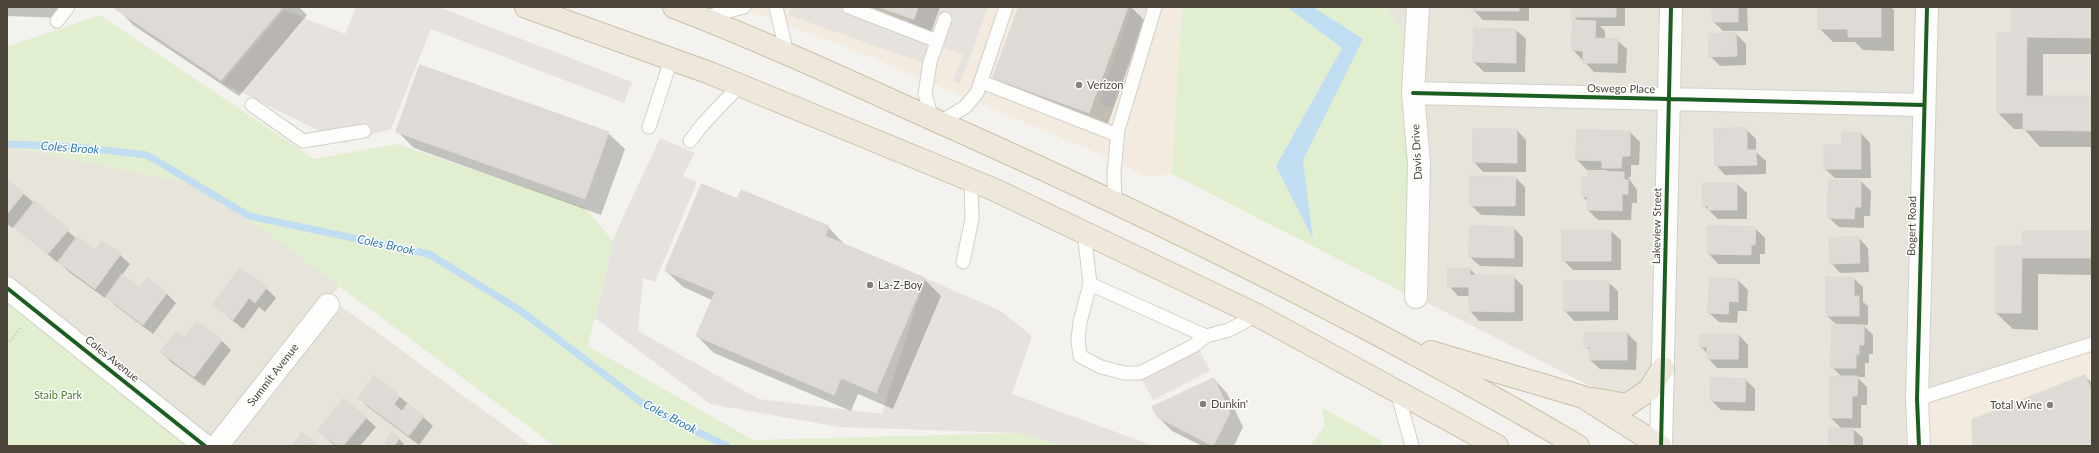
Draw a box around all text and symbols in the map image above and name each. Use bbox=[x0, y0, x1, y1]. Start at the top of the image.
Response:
place label: Verizon bbox=[1087, 78, 1123, 92]
marker: Verizon bbox=[1074, 80, 1084, 90]
street label: Oswego Place bbox=[1587, 82, 1655, 96]
street label: Davis Drive bbox=[1409, 124, 1425, 180]
water label: Coles Brook bbox=[40, 139, 100, 157]
street label: Lakeview Street bbox=[1650, 188, 1664, 264]
street label: Bogert Road bbox=[1905, 196, 1919, 256]
water label: Coles Brook bbox=[356, 232, 416, 258]
place label: La-Z-Boy bbox=[878, 278, 923, 292]
marker: La-Z-Boy bbox=[865, 280, 875, 290]
street label: Coles Avenue bbox=[82, 333, 142, 385]
street label: Summit Avenue bbox=[244, 341, 302, 409]
park label: Staib Park bbox=[34, 388, 82, 402]
water label: Coles Brook bbox=[641, 397, 699, 437]
place label: Dunkin' bbox=[1211, 397, 1248, 411]
place label: Total Wine bbox=[1990, 398, 2042, 412]
marker: Dunkin' bbox=[1198, 399, 1208, 409]
marker: Total Wine bbox=[2045, 400, 2055, 410]

